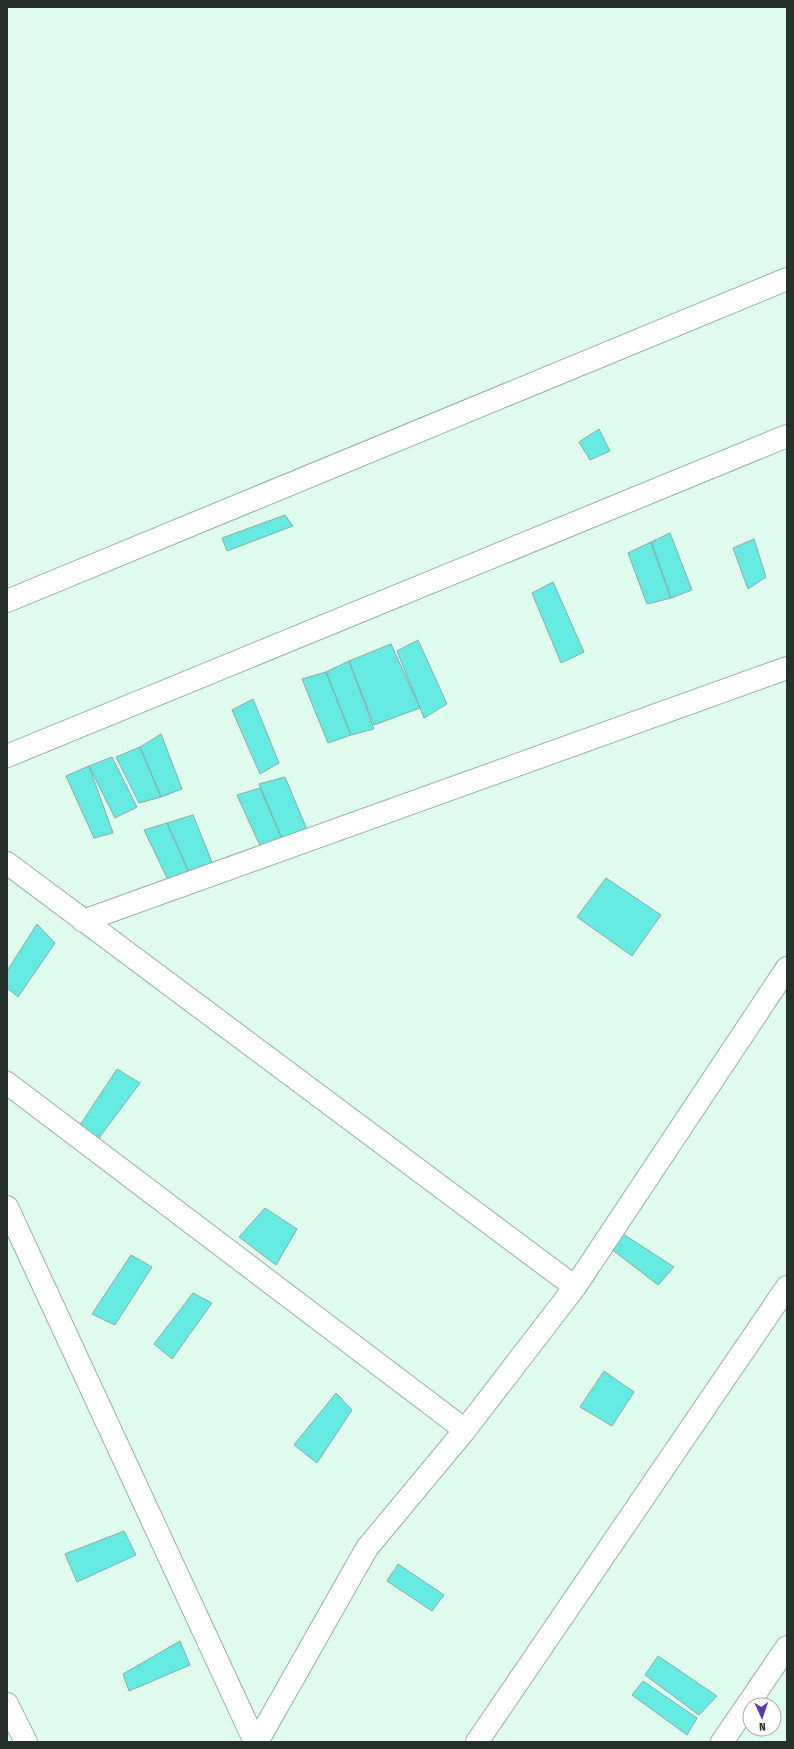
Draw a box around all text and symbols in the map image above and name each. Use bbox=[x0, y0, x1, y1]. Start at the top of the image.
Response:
north arrow bbox=[742, 1697, 782, 1737]
text: N bbox=[759, 1720, 766, 1733]

